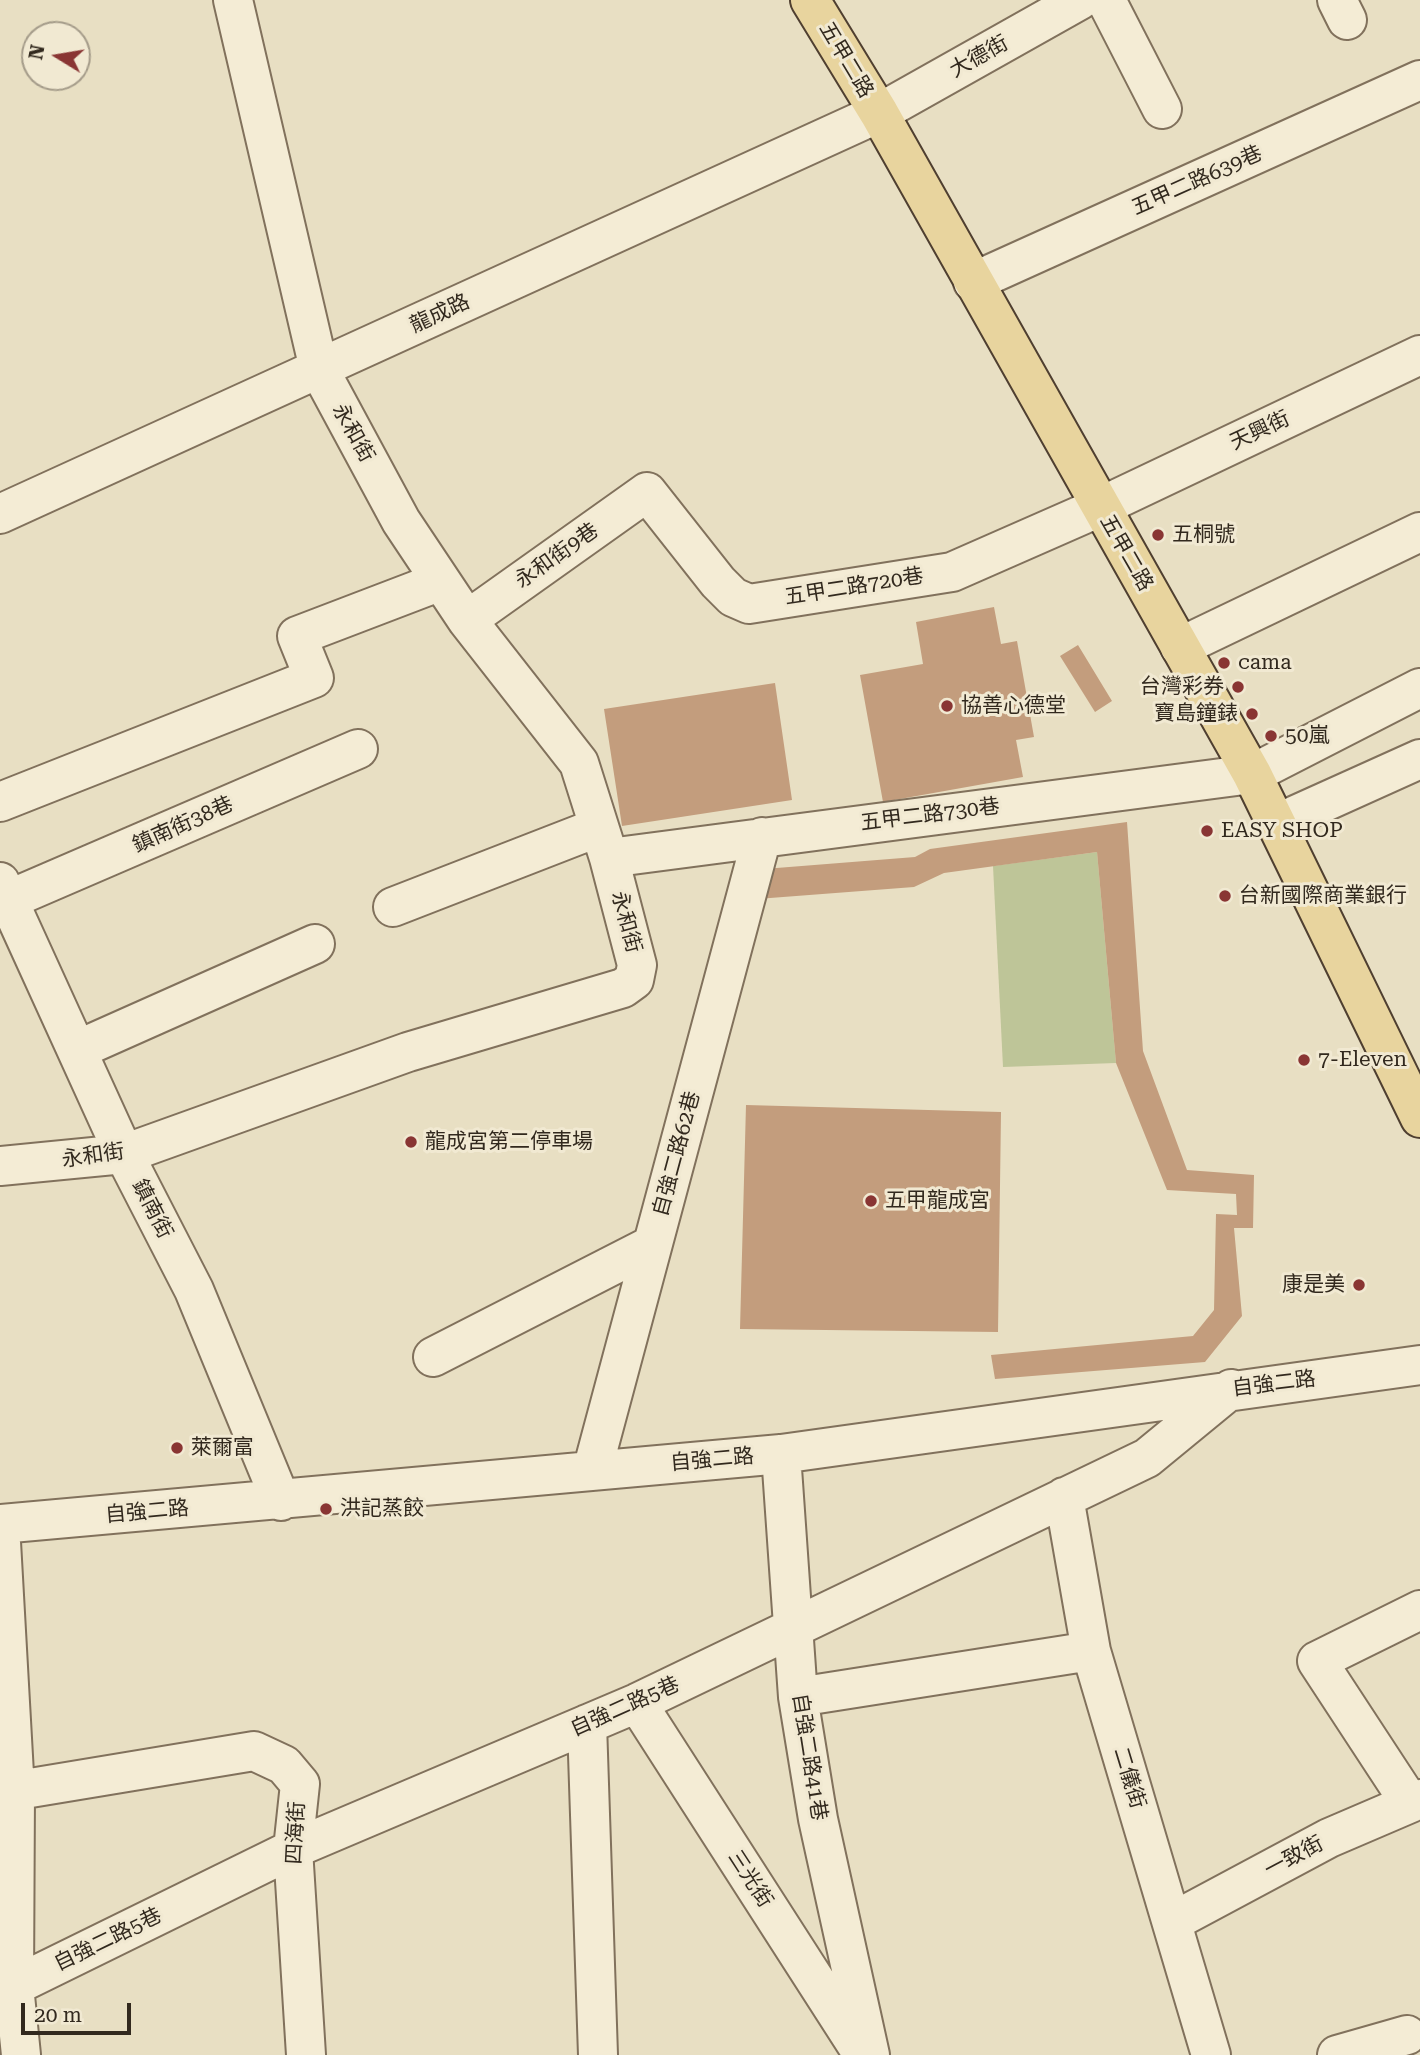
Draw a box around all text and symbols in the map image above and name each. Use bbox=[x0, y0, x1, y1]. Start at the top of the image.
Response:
street label: 五甲二路 bbox=[814, 18, 878, 102]
north arrow bbox=[21, 21, 91, 91]
street label: 大德街 bbox=[945, 31, 1013, 83]
text: N bbox=[24, 43, 50, 62]
street label: 五甲二路639巷 bbox=[1128, 141, 1266, 221]
street label: 龍成路 bbox=[406, 289, 474, 339]
street label: 永和街 bbox=[327, 399, 379, 467]
street label: 天興街 bbox=[1226, 406, 1294, 456]
street label: 五甲二路 bbox=[1094, 510, 1158, 596]
street label: 永和街9巷 bbox=[511, 518, 603, 594]
place label: 五桐號 bbox=[1172, 522, 1235, 548]
marker: 五桐號 bbox=[1150, 527, 1166, 543]
street label: 五甲二路720巷 bbox=[783, 564, 925, 610]
place label: cama bbox=[1238, 650, 1292, 676]
marker: cama bbox=[1216, 655, 1232, 671]
place label: 台灣彩券 bbox=[1140, 674, 1224, 700]
marker: 台灣彩券 bbox=[1230, 679, 1246, 695]
place label: 協善心德堂 bbox=[961, 693, 1066, 719]
marker: 協善心德堂 bbox=[939, 698, 955, 714]
place label: 寶島鐘錶 bbox=[1154, 701, 1238, 727]
marker: 寶島鐘錶 bbox=[1244, 706, 1260, 722]
place label: 50嵐 bbox=[1285, 723, 1330, 749]
marker: 50嵐 bbox=[1263, 728, 1279, 744]
street label: 鎮南街38巷 bbox=[129, 792, 237, 858]
street label: 五甲二路730巷 bbox=[859, 794, 1001, 836]
place label: EASY SHOP bbox=[1221, 818, 1343, 844]
marker: EASY SHOP bbox=[1199, 823, 1215, 839]
place label: 台新國際商業銀行 bbox=[1239, 883, 1407, 909]
street label: 永和街 bbox=[606, 888, 646, 956]
marker: 台新國際商業銀行 bbox=[1217, 888, 1233, 904]
place label: 7-Eleven bbox=[1318, 1047, 1407, 1073]
marker: 7-Eleven bbox=[1296, 1052, 1312, 1068]
street label: 自強二路62巷 bbox=[648, 1089, 706, 1219]
place label: 龍成宮第二停車場 bbox=[425, 1129, 593, 1155]
marker: 龍成宮第二停車場 bbox=[403, 1134, 419, 1150]
street label: 永和街 bbox=[60, 1139, 126, 1173]
street label: 鎮南街 bbox=[126, 1175, 178, 1243]
place label: 五甲龍成宮 bbox=[885, 1188, 990, 1214]
marker: 五甲龍成宮 bbox=[863, 1193, 879, 1209]
place label: 康是美 bbox=[1282, 1272, 1345, 1298]
marker: 康是美 bbox=[1351, 1277, 1367, 1293]
street label: 自強二路 bbox=[1231, 1366, 1317, 1402]
place label: 萊爾富 bbox=[191, 1435, 254, 1461]
marker: 萊爾富 bbox=[169, 1440, 185, 1456]
street label: 自強二路 bbox=[669, 1444, 755, 1476]
street label: 自強二路 bbox=[104, 1496, 190, 1528]
place label: 洪記蒸餃 bbox=[340, 1496, 424, 1522]
marker: 洪記蒸餃 bbox=[318, 1501, 334, 1517]
street label: 自強二路5巷 bbox=[567, 1672, 683, 1742]
street label: 自強二路41巷 bbox=[787, 1692, 831, 1822]
street label: 二儀街 bbox=[1108, 1744, 1150, 1812]
street label: 四海街 bbox=[282, 1801, 310, 1865]
street label: 一致街 bbox=[1260, 1831, 1328, 1883]
street label: 三光街 bbox=[722, 1846, 778, 1912]
street label: 自強二路5巷 bbox=[50, 1903, 166, 1977]
scale bar bbox=[24, 1988, 135, 2032]
text: 20 m bbox=[34, 2003, 82, 2027]

